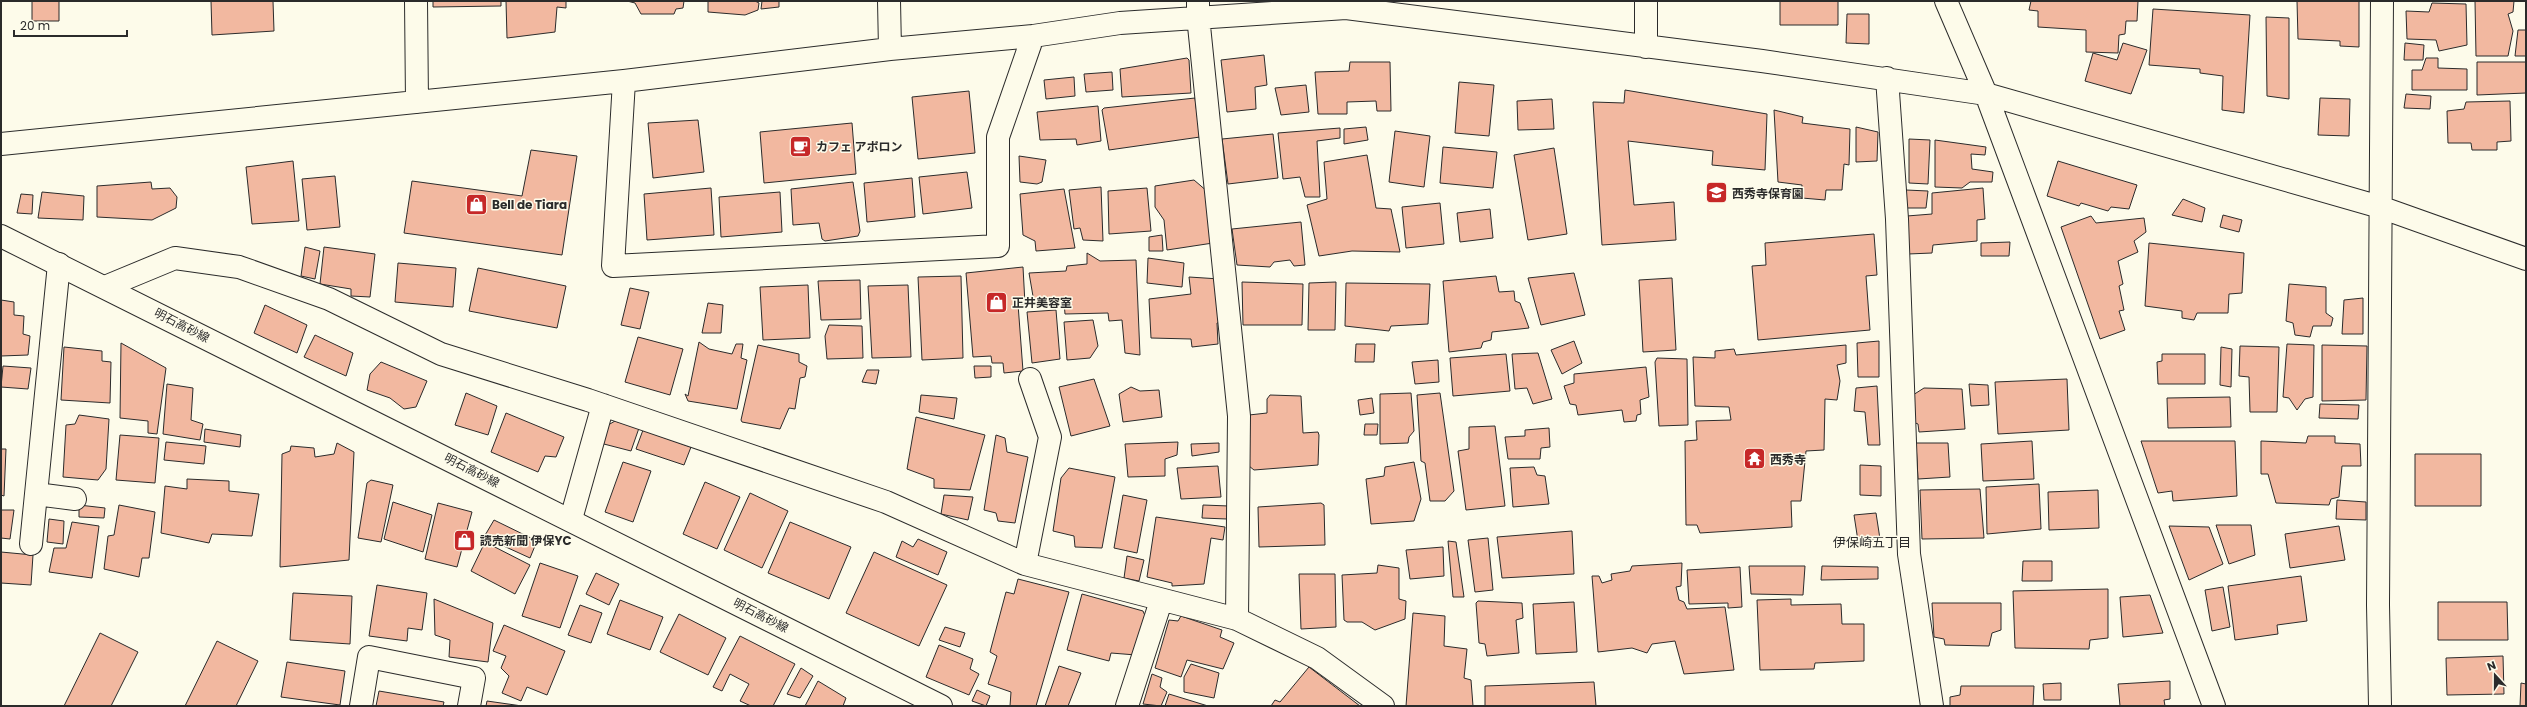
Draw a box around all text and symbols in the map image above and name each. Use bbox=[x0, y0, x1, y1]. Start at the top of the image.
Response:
scale bar bbox=[14, 12, 127, 38]
text: 20 m bbox=[20, 17, 50, 34]
cafe icon: カフェ アポロン bbox=[787, 133, 813, 159]
place label: カフェ アポロン bbox=[816, 138, 903, 155]
school or university icon: 西秀寺保育園 bbox=[1703, 180, 1729, 206]
place label: 西秀寺保育園 bbox=[1732, 185, 1804, 202]
shop icon: Bell de Tiara bbox=[463, 191, 489, 217]
place label: Bell de Tiara bbox=[492, 196, 567, 213]
shop icon: 正井美容室 bbox=[983, 289, 1009, 315]
place label: 正井美容室 bbox=[1012, 294, 1072, 311]
street label: 明石高砂線 bbox=[151, 304, 213, 346]
temple icon: 西秀寺 bbox=[1741, 446, 1767, 472]
street label: 明石高砂線 bbox=[441, 449, 503, 491]
place label: 西秀寺 bbox=[1770, 451, 1806, 468]
shop icon: 読売新聞 伊保YC bbox=[452, 527, 478, 553]
place label: 読売新聞 伊保YC bbox=[480, 532, 572, 549]
district label: 伊保崎五丁目 bbox=[1833, 533, 1911, 552]
street label: 明石高砂線 bbox=[730, 594, 792, 636]
north arrow bbox=[2475, 655, 2515, 695]
text: N bbox=[2485, 657, 2498, 675]

